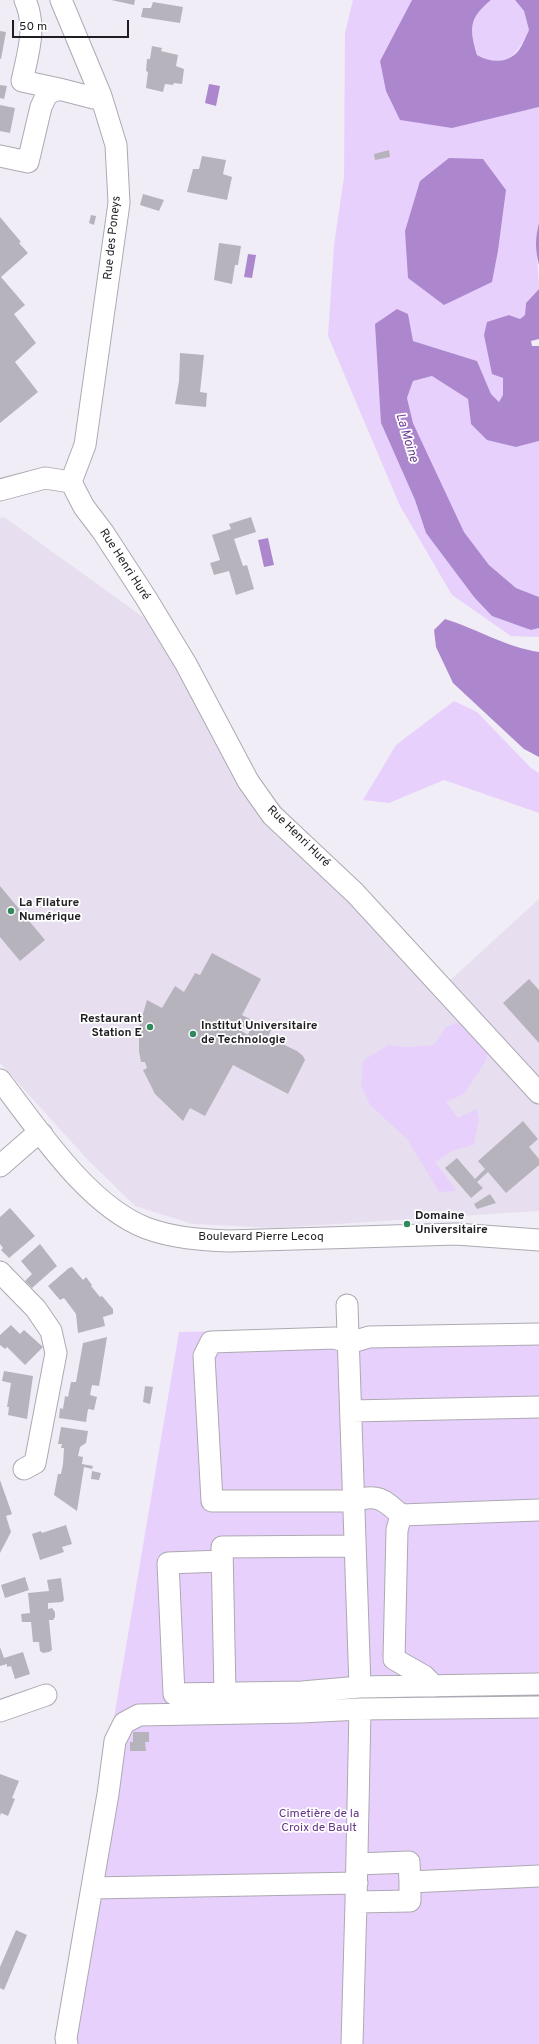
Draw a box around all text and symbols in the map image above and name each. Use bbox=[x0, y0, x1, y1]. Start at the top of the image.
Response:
scale bar bbox=[14, 12, 131, 38]
text: 50 m bbox=[19, 19, 47, 35]
street label: Rue des Poneys bbox=[101, 195, 125, 281]
water label: La Moine bbox=[391, 412, 421, 464]
street label: Rue Henri Huré bbox=[96, 527, 152, 603]
street label: Rue Henri Huré bbox=[263, 803, 333, 871]
place label: La Filature Numérique bbox=[19, 897, 81, 925]
marker: La Filature Numérique bbox=[6, 906, 16, 916]
place label: Restaurant Station E bbox=[80, 1013, 142, 1041]
place label: Institut Universitaire de Technologie bbox=[201, 1020, 318, 1048]
marker: Restaurant Station E bbox=[145, 1022, 155, 1032]
marker: Institut Universitaire de Technologie bbox=[188, 1029, 198, 1039]
place label: Domaine Universitaire bbox=[415, 1210, 488, 1238]
marker: Domaine Universitaire bbox=[402, 1219, 412, 1229]
street label: Boulevard Pierre Lecoq bbox=[198, 1231, 324, 1245]
park label: Cimetière de la Croix de Bault bbox=[279, 1808, 359, 1836]

